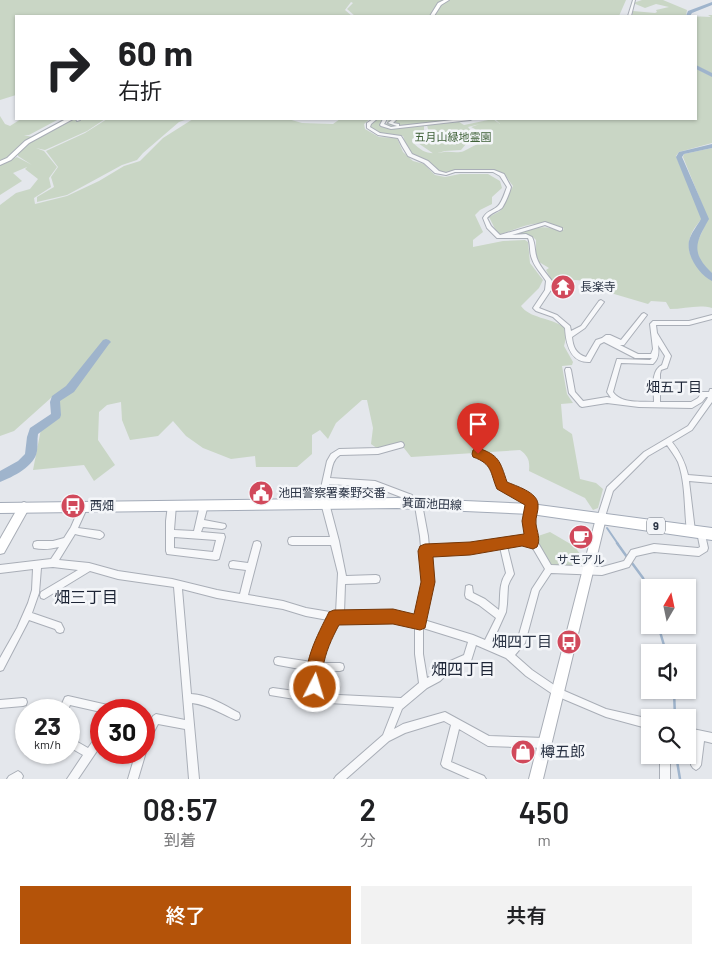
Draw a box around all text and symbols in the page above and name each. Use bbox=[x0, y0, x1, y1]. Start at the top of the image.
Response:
text: 60 m bbox=[118, 31, 193, 73]
icon: right bbox=[35, 35, 100, 100]
text: 右折 bbox=[118, 77, 162, 103]
park label: 五月山緑地霊園 bbox=[415, 130, 492, 143]
temple icon: 長楽寺 bbox=[550, 274, 576, 300]
place label: 長楽寺 bbox=[580, 279, 616, 293]
district label: 畑五丁目 bbox=[646, 378, 702, 395]
pin bbox=[457, 403, 499, 454]
icon: arrive bbox=[464, 410, 492, 438]
public building icon: 池田警察署秦野交番 bbox=[248, 480, 274, 506]
place label: 池田警察署秦野交番 bbox=[278, 485, 386, 499]
bus stop icon: 西畑 bbox=[60, 493, 86, 519]
street label: 箕面池田線 bbox=[402, 494, 462, 512]
place label: 西畑 bbox=[90, 498, 114, 512]
road number: 9 bbox=[647, 518, 665, 534]
cafe icon: サモアル bbox=[568, 524, 594, 550]
place label: サモアル bbox=[557, 552, 605, 566]
north arrow bbox=[641, 579, 696, 634]
map controls bbox=[641, 579, 696, 764]
district label: 畑三丁目 bbox=[54, 587, 118, 606]
bus stop icon: 畑四丁目 bbox=[556, 629, 582, 655]
place label: 畑四丁目 bbox=[492, 632, 552, 650]
button: sound bbox=[641, 644, 696, 699]
district label: 畑四丁目 bbox=[431, 659, 495, 678]
position arrow bbox=[288, 660, 340, 712]
speed limit sign: 30 bbox=[90, 699, 155, 764]
button: search bbox=[641, 709, 696, 764]
text: 23 bbox=[34, 710, 61, 740]
text: km/h bbox=[34, 737, 61, 751]
shop icon: 樽五郎 bbox=[510, 739, 536, 765]
place label: 樽五郎 bbox=[540, 742, 585, 760]
text: 08:57 bbox=[143, 791, 217, 827]
text: 2 bbox=[360, 791, 376, 827]
text: 450 bbox=[519, 794, 569, 830]
text: 到着 bbox=[164, 830, 196, 849]
text: 分 bbox=[360, 830, 376, 849]
text: m bbox=[537, 830, 551, 849]
button: 終了 bbox=[20, 886, 351, 944]
button: 共有 bbox=[361, 886, 692, 944]

